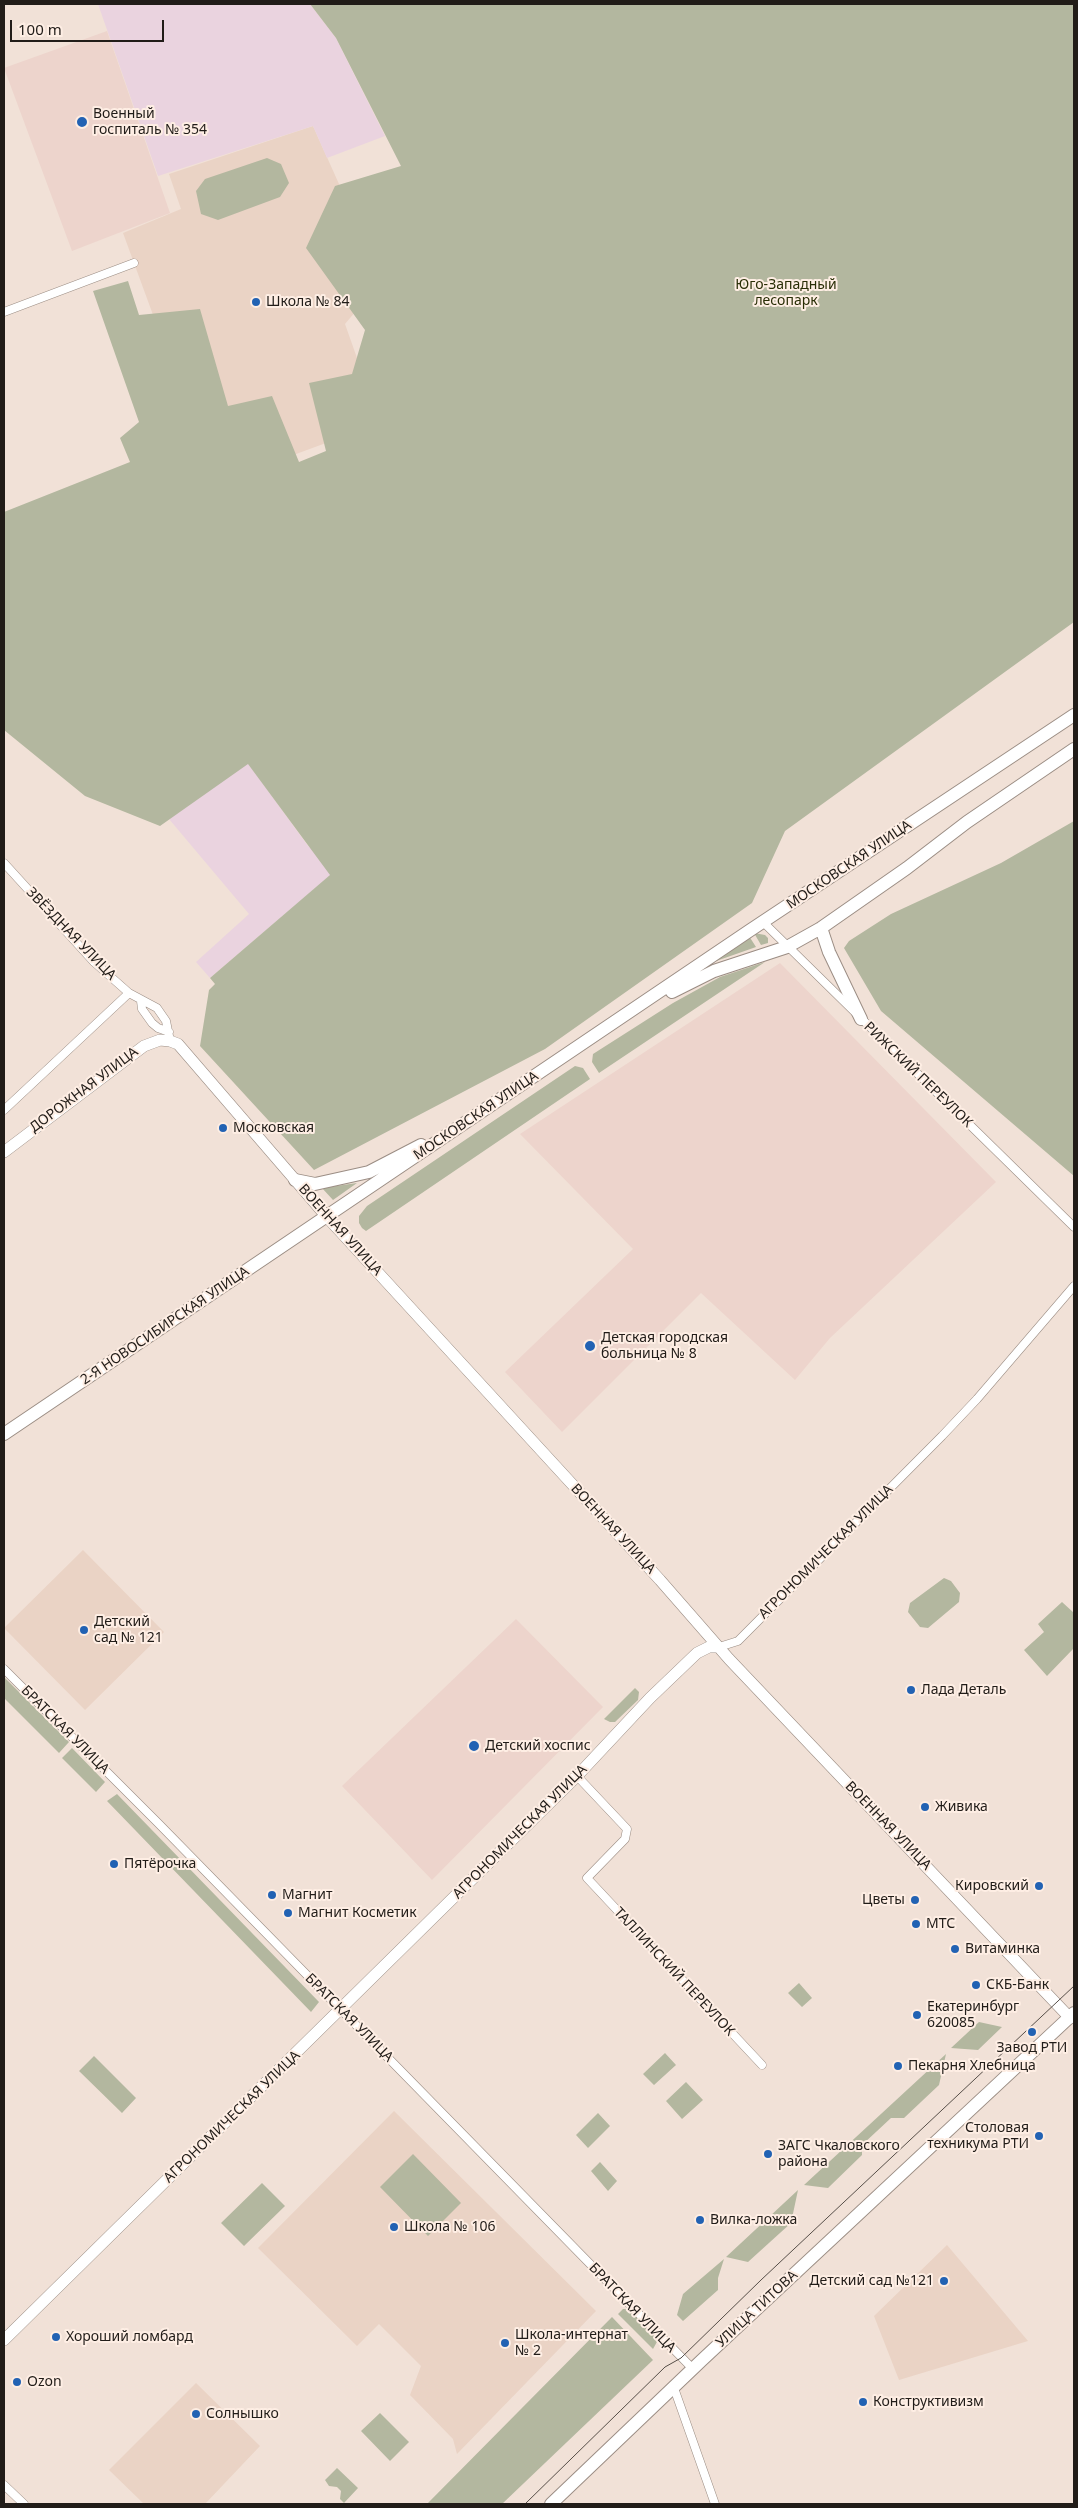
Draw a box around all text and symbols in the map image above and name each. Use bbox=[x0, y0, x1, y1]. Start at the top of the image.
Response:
scale bar bbox=[12, 10, 166, 42]
text: 100 m bbox=[18, 19, 62, 39]
place label: Военный госпиталь № 354 bbox=[93, 106, 207, 138]
marker: Военный госпиталь № 354 bbox=[75, 115, 89, 129]
park label: Юго-Западный лесопарк bbox=[735, 277, 837, 310]
place label: Школа № 84 bbox=[266, 294, 350, 310]
marker: Школа № 84 bbox=[250, 296, 262, 308]
street label: МОСКОВСКАЯ УЛИЦА bbox=[783, 817, 915, 913]
street label: ЗВЁЗДНАЯ УЛИЦА bbox=[23, 884, 119, 984]
street label: РИЖСКИЙ ПЕРЕУЛОК bbox=[860, 1019, 976, 1131]
street label: ДОРОЖНАЯ УЛИЦА bbox=[27, 1044, 141, 1136]
street label: МОСКОВСКАЯ УЛИЦА bbox=[410, 1068, 542, 1164]
place label: Московская bbox=[233, 1120, 314, 1136]
marker: Московская bbox=[217, 1122, 229, 1134]
street label: ВОЕННАЯ УЛИЦА bbox=[295, 1181, 385, 1279]
street label: 2-Я НОВОСИБИРСКАЯ УЛИЦА bbox=[78, 1263, 252, 1389]
place label: Детская городская больница № 8 bbox=[601, 1330, 728, 1362]
marker: Детская городская больница № 8 bbox=[583, 1339, 597, 1353]
street label: ВОЕННАЯ УЛИЦА bbox=[567, 1481, 659, 1577]
street label: АГРОНОМИЧЕСКАЯ УЛИЦА bbox=[755, 1481, 897, 1623]
place label: Детский сад № 121 bbox=[94, 1614, 163, 1646]
marker: Детский сад № 121 bbox=[78, 1624, 90, 1636]
street label: БРАТСКАЯ УЛИЦА bbox=[17, 1682, 113, 1778]
place label: Лада Деталь bbox=[921, 1682, 1006, 1698]
marker: Лада Деталь bbox=[905, 1684, 917, 1696]
place label: Детский хоспис bbox=[485, 1738, 591, 1754]
marker: Детский хоспис bbox=[467, 1739, 481, 1753]
street label: АГРОНОМИЧЕСКАЯ УЛИЦА bbox=[449, 1761, 591, 1903]
street label: ВОЕННАЯ УЛИЦА bbox=[841, 1778, 935, 1874]
place label: Живика bbox=[935, 1799, 988, 1815]
marker: Живика bbox=[919, 1801, 931, 1813]
place label: Пятёрочка bbox=[124, 1856, 196, 1872]
marker: Пятёрочка bbox=[108, 1858, 120, 1870]
place label: Кировский bbox=[955, 1878, 1029, 1894]
marker: Кировский bbox=[1033, 1880, 1045, 1892]
place label: Магнит bbox=[282, 1887, 332, 1903]
marker: Магнит bbox=[266, 1889, 278, 1901]
place label: Цветы bbox=[862, 1892, 905, 1908]
marker: Цветы bbox=[909, 1894, 921, 1906]
street label: ТАЛЛИНСКИЙ ПЕРЕУЛОК bbox=[610, 1904, 738, 2040]
place label: Магнит Косметик bbox=[298, 1905, 417, 1921]
marker: Магнит Косметик bbox=[282, 1907, 294, 1919]
place label: МТС bbox=[926, 1916, 955, 1932]
marker: МТС bbox=[910, 1918, 922, 1930]
place label: Витаминка bbox=[965, 1941, 1040, 1957]
marker: Витаминка bbox=[949, 1943, 961, 1955]
street label: БРАТСКАЯ УЛИЦА bbox=[301, 1970, 397, 2066]
place label: СКБ-Банк bbox=[986, 1977, 1049, 1993]
marker: СКБ-Банк bbox=[970, 1979, 982, 1991]
place label: Екатеринбург 620085 bbox=[927, 1999, 1019, 2031]
marker: Екатеринбург 620085 bbox=[911, 2009, 923, 2021]
marker: Завод РТИ bbox=[1026, 2026, 1038, 2038]
place label: Завод РТИ bbox=[997, 2040, 1067, 2056]
street label: АГРОНОМИЧЕСКАЯ УЛИЦА bbox=[160, 2047, 304, 2187]
place label: Пекарня Хлебница bbox=[908, 2058, 1036, 2074]
marker: Пекарня Хлебница bbox=[892, 2060, 904, 2072]
place label: Столовая техникума РТИ bbox=[927, 2120, 1029, 2152]
marker: Столовая техникума РТИ bbox=[1033, 2130, 1045, 2142]
place label: ЗАГС Чкаловского района bbox=[778, 2138, 900, 2170]
marker: ЗАГС Чкаловского района bbox=[762, 2148, 774, 2160]
place label: Вилка-ложка bbox=[710, 2212, 797, 2228]
marker: Вилка-ложка bbox=[694, 2214, 706, 2226]
place label: Школа № 106 bbox=[404, 2219, 496, 2235]
marker: Школа № 106 bbox=[388, 2221, 400, 2233]
street label: БРАТСКАЯ УЛИЦА bbox=[585, 2260, 679, 2356]
street label: УЛИЦА ТИТОВА bbox=[713, 2267, 801, 2351]
place label: Детский сад №121 bbox=[809, 2273, 934, 2289]
marker: Детский сад №121 bbox=[938, 2275, 950, 2287]
place label: Школа-интернат № 2 bbox=[515, 2327, 628, 2360]
place label: Хороший ломбард bbox=[66, 2329, 193, 2345]
marker: Хороший ломбард bbox=[50, 2331, 62, 2343]
marker: Школа-интернат № 2 bbox=[499, 2337, 511, 2349]
place label: Ozon bbox=[27, 2374, 62, 2390]
marker: Ozon bbox=[11, 2376, 23, 2388]
place label: Конструктивизм bbox=[873, 2394, 984, 2410]
marker: Конструктивизм bbox=[857, 2396, 869, 2408]
place label: Солнышко bbox=[206, 2406, 279, 2422]
marker: Солнышко bbox=[190, 2408, 202, 2420]

